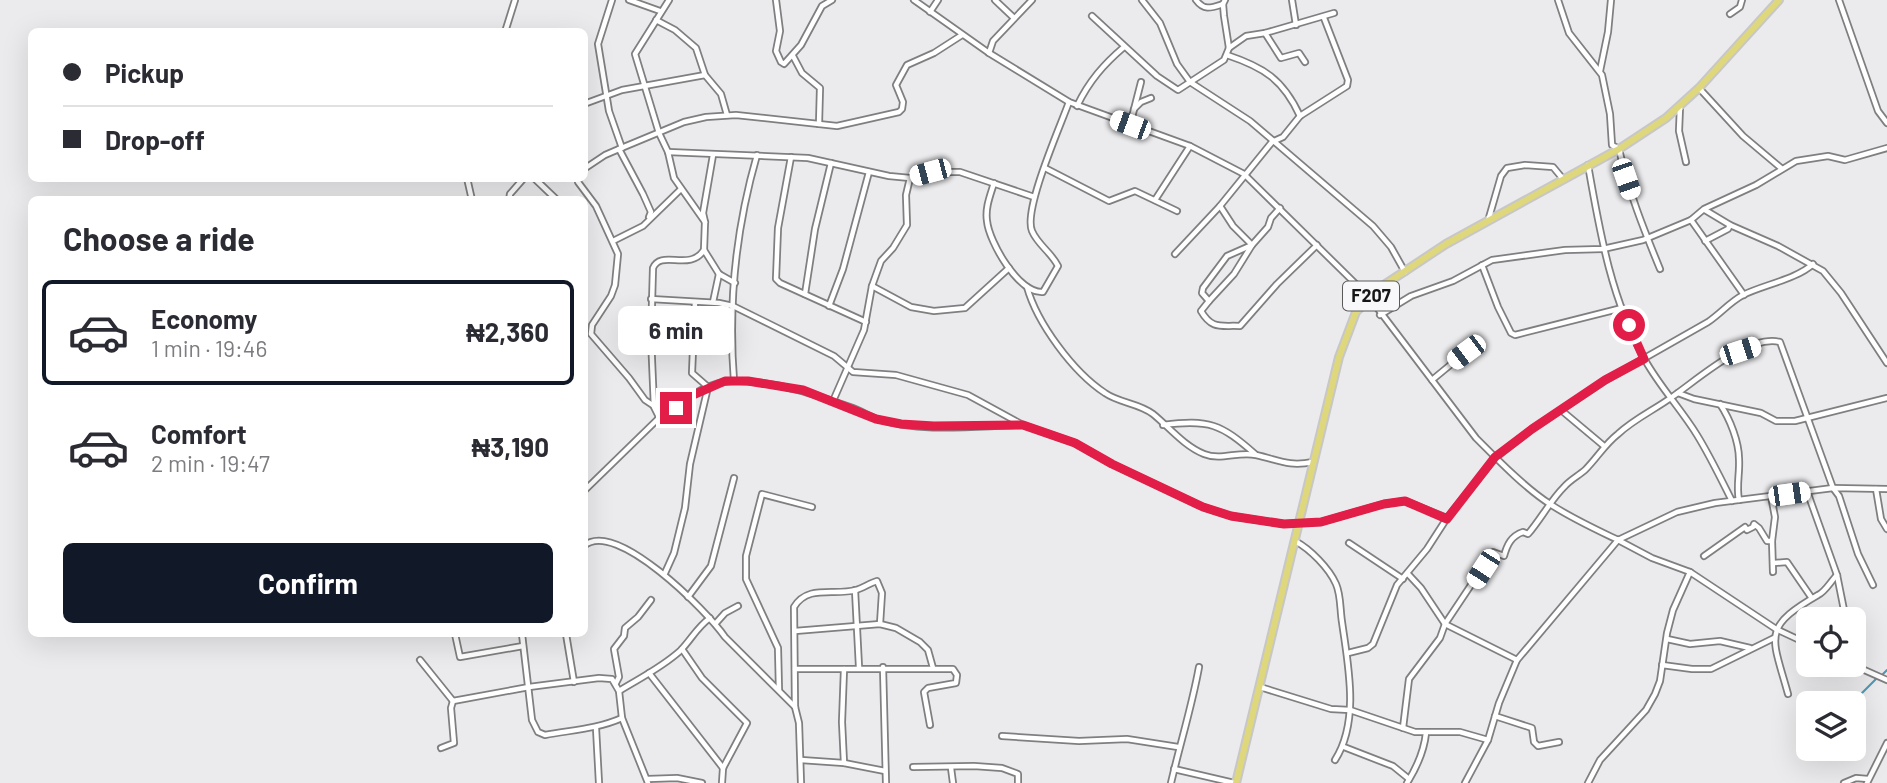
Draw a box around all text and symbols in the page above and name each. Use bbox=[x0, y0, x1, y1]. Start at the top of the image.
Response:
text: Pickup bbox=[105, 57, 184, 88]
car bbox=[1107, 108, 1154, 142]
text: Drop-off bbox=[105, 124, 205, 155]
car bbox=[907, 156, 954, 188]
car bbox=[1610, 156, 1643, 202]
text: Choose a ride bbox=[63, 219, 255, 257]
road number: F207 bbox=[1343, 282, 1399, 310]
icon: car bbox=[67, 301, 130, 364]
text: Economy bbox=[151, 303, 257, 334]
callout: 6 min bbox=[618, 306, 734, 356]
route start bbox=[1613, 309, 1645, 341]
text: ₦2,360 bbox=[466, 316, 549, 347]
text: 6 min bbox=[649, 316, 703, 344]
car bbox=[1443, 331, 1490, 373]
text: 1 min · 19:46 bbox=[151, 334, 267, 362]
car bbox=[1717, 335, 1764, 367]
route end bbox=[660, 392, 692, 424]
icon: car bbox=[67, 416, 130, 479]
text: Comfort bbox=[151, 418, 247, 449]
text: ₦3,190 bbox=[471, 431, 549, 462]
text: 2 min · 19:47 bbox=[151, 449, 270, 477]
car bbox=[1767, 481, 1812, 507]
button: Confirm bbox=[63, 543, 553, 623]
car bbox=[1463, 546, 1504, 592]
map controls bbox=[1796, 607, 1866, 761]
button: locate bbox=[1796, 607, 1866, 677]
button: layers bbox=[1796, 691, 1866, 761]

